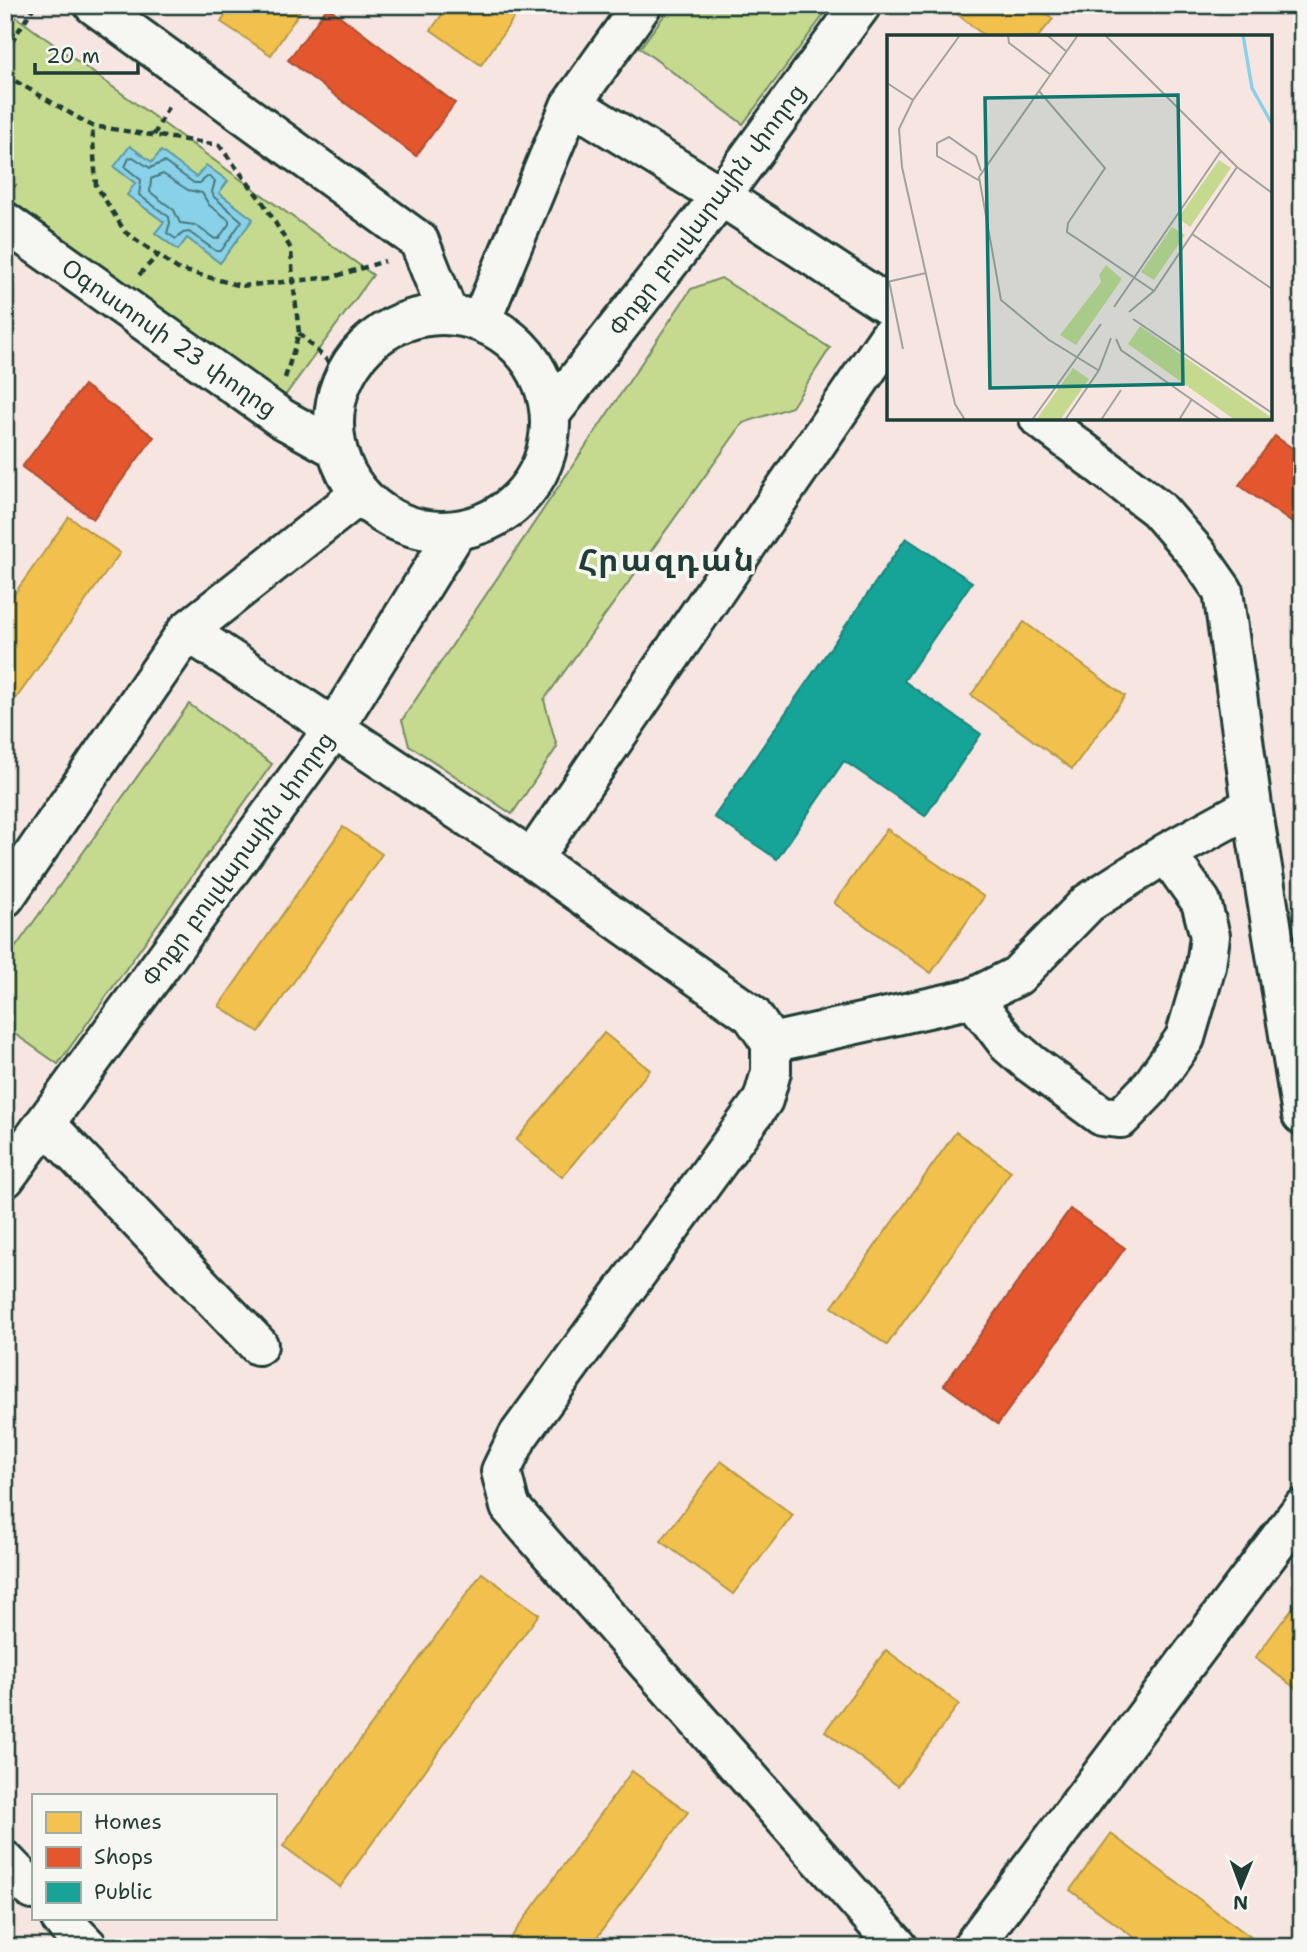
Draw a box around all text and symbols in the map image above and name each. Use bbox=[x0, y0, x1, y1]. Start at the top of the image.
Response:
scale bar bbox=[35, 32, 138, 76]
inset map bbox=[887, 35, 1272, 420]
text: 20 m bbox=[46, 42, 100, 70]
street label: Փոքր բուլվարային փողոց bbox=[602, 77, 812, 343]
street label: Օգոստոսի 23 փողոց bbox=[55, 252, 283, 424]
district label: Հրազդան bbox=[578, 538, 756, 581]
street label: Փոքր բուլվարային փողոց bbox=[135, 725, 341, 993]
legend bbox=[32, 1794, 276, 1920]
text: Homes bbox=[94, 1808, 162, 1836]
text: Shops bbox=[94, 1843, 153, 1871]
north arrow bbox=[1206, 1850, 1276, 1920]
text: Public bbox=[94, 1878, 153, 1906]
text: N bbox=[1233, 1890, 1248, 1915]

